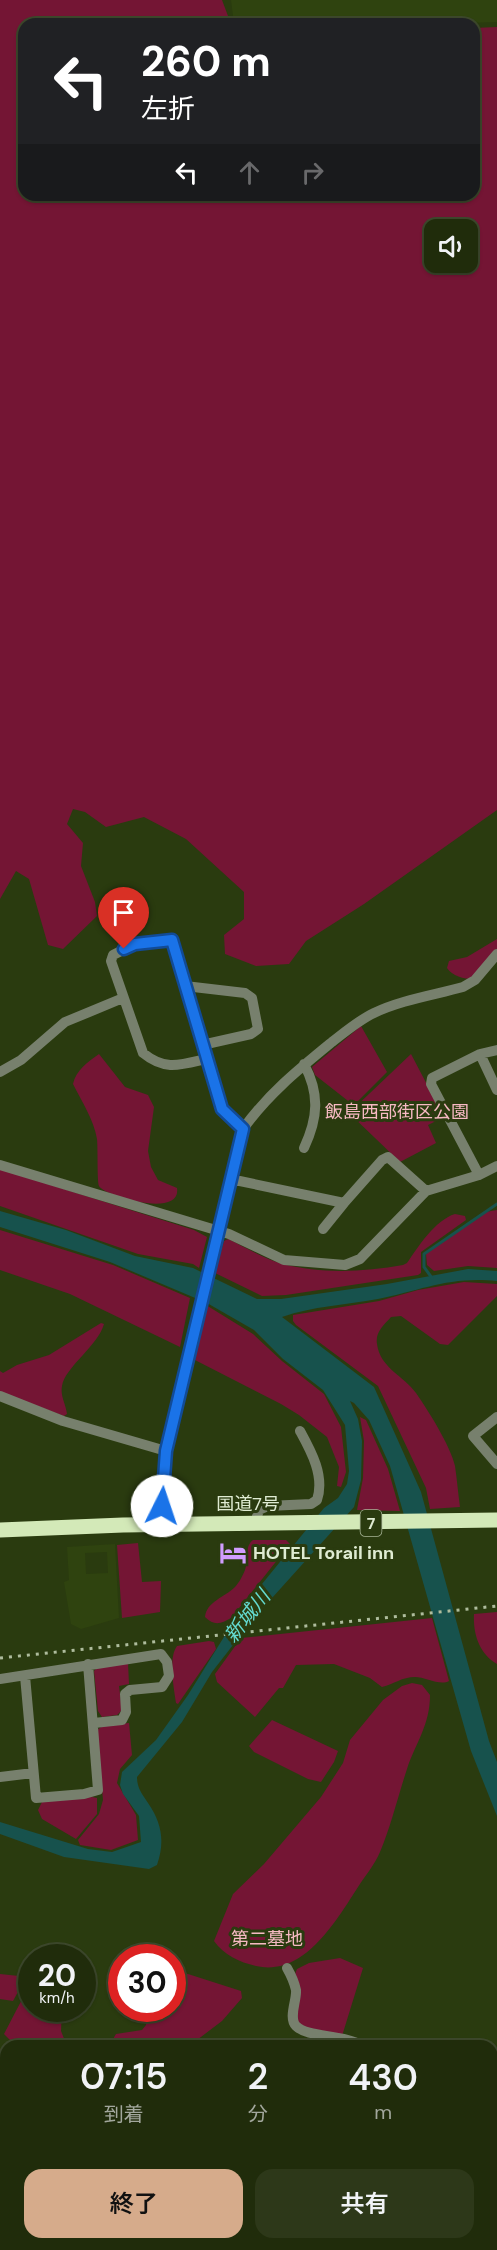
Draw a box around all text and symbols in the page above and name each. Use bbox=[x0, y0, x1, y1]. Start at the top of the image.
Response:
text: 260 m bbox=[141, 34, 271, 89]
icon: left bbox=[42, 42, 120, 120]
text: 左折 bbox=[141, 91, 195, 126]
icon: left bbox=[170, 156, 203, 189]
icon: ahead bbox=[233, 156, 266, 189]
icon: right bbox=[296, 156, 329, 189]
map controls bbox=[424, 219, 478, 273]
button: sound bbox=[424, 219, 478, 273]
pin bbox=[98, 887, 149, 949]
icon: arrive bbox=[107, 896, 140, 929]
park label: 飯島西部街区公園 bbox=[325, 1100, 469, 1124]
position arrow bbox=[130, 1474, 194, 1538]
street label: 国道7号 bbox=[216, 1492, 280, 1516]
road number: 7 bbox=[360, 1510, 382, 1536]
hotel icon: HOTEL Torail inn bbox=[218, 1538, 248, 1568]
place label: HOTEL Torail inn bbox=[253, 1541, 394, 1565]
water label: 新城川 bbox=[218, 1583, 277, 1648]
park label: 第二墓地 bbox=[231, 1927, 303, 1951]
speed limit sign: 30 bbox=[108, 1944, 186, 2022]
text: 20 bbox=[38, 1956, 76, 1995]
text: km/h bbox=[39, 1988, 75, 2008]
text: 07:15 bbox=[80, 2053, 168, 2100]
text: 2 bbox=[248, 2053, 268, 2100]
text: 430 bbox=[348, 2054, 418, 2101]
text: m bbox=[374, 2099, 392, 2125]
text: 到着 bbox=[104, 2101, 144, 2127]
text: 分 bbox=[248, 2101, 268, 2127]
button: 終了 bbox=[24, 2169, 243, 2238]
button: 共有 bbox=[255, 2169, 474, 2238]

